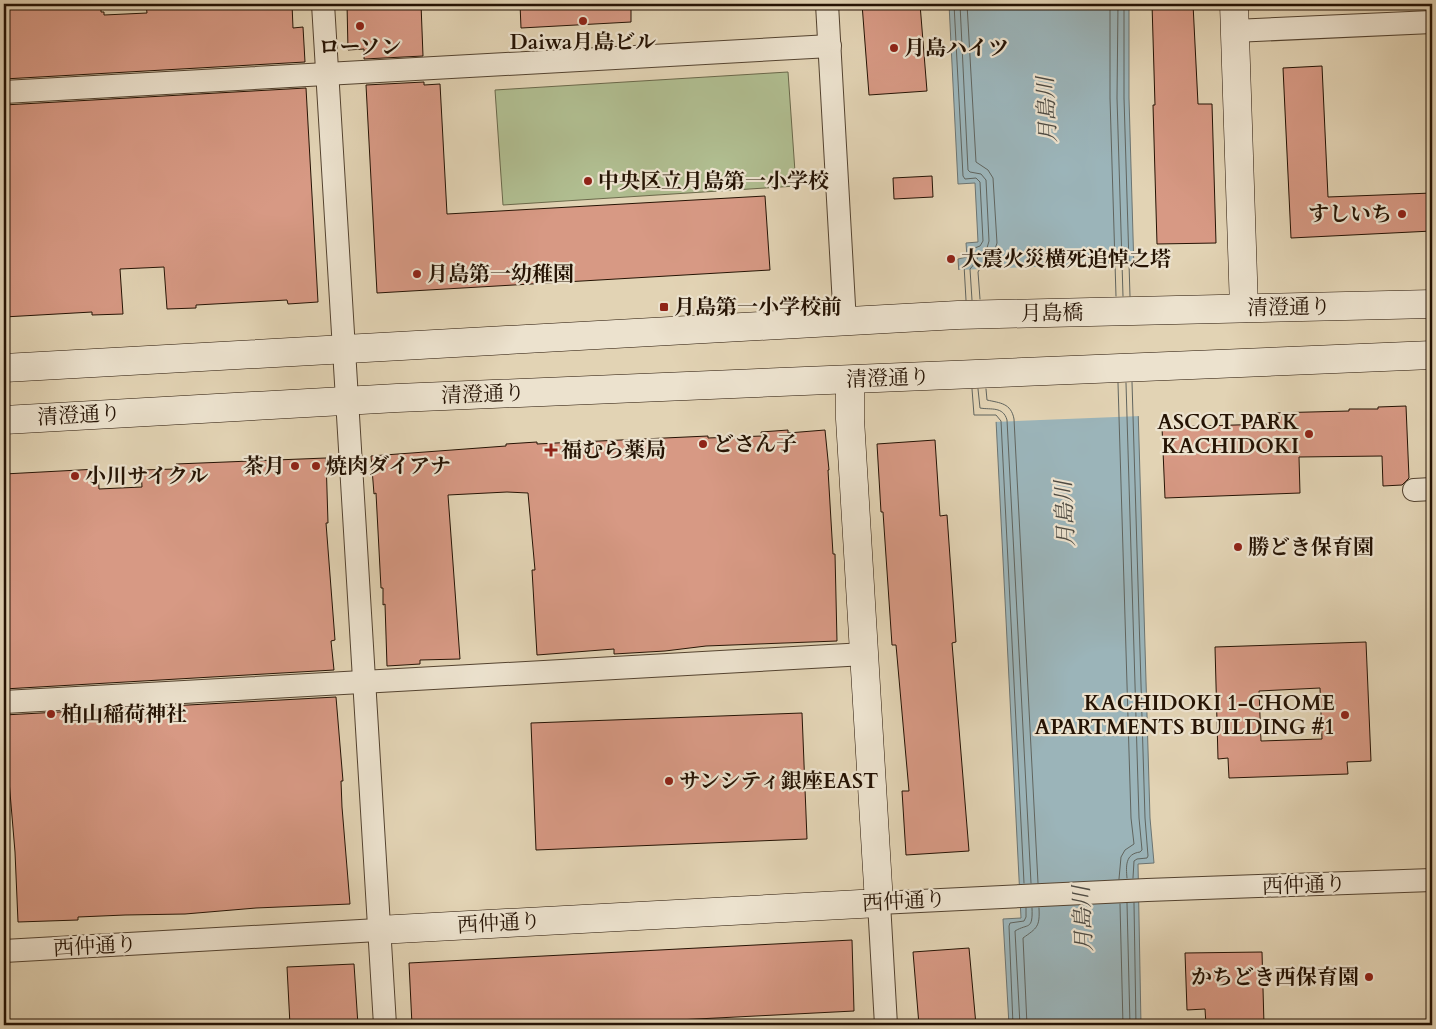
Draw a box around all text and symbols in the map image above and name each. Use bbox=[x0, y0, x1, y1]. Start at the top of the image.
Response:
marker: Daiwa月島ビル bbox=[577, 15, 589, 27]
marker: ローソン bbox=[354, 20, 366, 32]
place label: Daiwa月島ビル bbox=[510, 28, 656, 57]
place label: ローソン bbox=[318, 33, 402, 62]
place label: 月島ハイツ bbox=[904, 34, 1009, 63]
marker: 月島ハイツ bbox=[888, 42, 900, 54]
water label: 月島川 bbox=[1030, 74, 1064, 144]
place label: 中央区立月島第一小学校 bbox=[598, 167, 829, 196]
marker: 中央区立月島第一小学校 bbox=[582, 175, 594, 187]
place label: すしいち bbox=[1308, 200, 1392, 229]
marker: すしいち bbox=[1396, 208, 1408, 220]
place label: 大震火災横死追悼之塔 bbox=[961, 245, 1171, 274]
marker: 大震火災横死追悼之塔 bbox=[945, 253, 957, 265]
place label: 月島第一幼稚園 bbox=[427, 260, 574, 289]
marker: 月島第一幼稚園 bbox=[411, 268, 423, 280]
street label: 清澄通り bbox=[1247, 292, 1331, 323]
place label: 月島第一小学校前 bbox=[674, 293, 842, 322]
street label: 月島橋 bbox=[1020, 298, 1084, 329]
marker: 月島第一小学校前 bbox=[658, 301, 670, 313]
street label: 清澄通り bbox=[846, 363, 930, 394]
street label: 清澄通り bbox=[441, 379, 525, 410]
street label: 清澄通り bbox=[36, 399, 122, 432]
place label: ASCOT PARK KACHIDOKI bbox=[1157, 408, 1299, 461]
marker: ASCOT PARK KACHIDOKI bbox=[1303, 428, 1315, 440]
place label: どさん子 bbox=[713, 430, 797, 459]
place label: 福むら薬局 bbox=[561, 436, 666, 465]
marker: どさん子 bbox=[697, 438, 709, 450]
marker: 福むら薬局 bbox=[545, 444, 557, 456]
place label: 茶月 bbox=[243, 452, 285, 481]
place label: 焼肉ダイアナ bbox=[326, 452, 451, 481]
marker: 茶月 bbox=[289, 460, 301, 472]
marker: 焼肉ダイアナ bbox=[310, 460, 322, 472]
place label: 小川サイクル bbox=[85, 462, 208, 491]
marker: 小川サイクル bbox=[69, 470, 81, 482]
water label: 月島川 bbox=[1048, 478, 1082, 548]
place label: 勝どき保育園 bbox=[1248, 533, 1374, 562]
marker: 勝どき保育園 bbox=[1232, 541, 1244, 553]
place label: KACHIDOKI 1-CHOME APARTMENTS BUILDING #1 bbox=[1035, 689, 1335, 742]
place label: 柏山稲荷神社 bbox=[61, 700, 187, 729]
marker: 柏山稲荷神社 bbox=[45, 708, 57, 720]
marker: KACHIDOKI 1-CHOME APARTMENTS BUILDING #1 bbox=[1339, 709, 1351, 721]
place label: サンシティ銀座EAST bbox=[679, 767, 879, 796]
marker: サンシティ銀座EAST bbox=[663, 775, 675, 787]
street label: 西仲通り bbox=[1262, 870, 1346, 901]
water label: 月島川 bbox=[1066, 883, 1100, 953]
street label: 西仲通り bbox=[861, 885, 947, 918]
street label: 西仲通り bbox=[456, 907, 542, 940]
street label: 西仲通り bbox=[52, 930, 138, 963]
place label: かちどき西保育園 bbox=[1191, 963, 1359, 992]
marker: かちどき西保育園 bbox=[1363, 971, 1375, 983]

